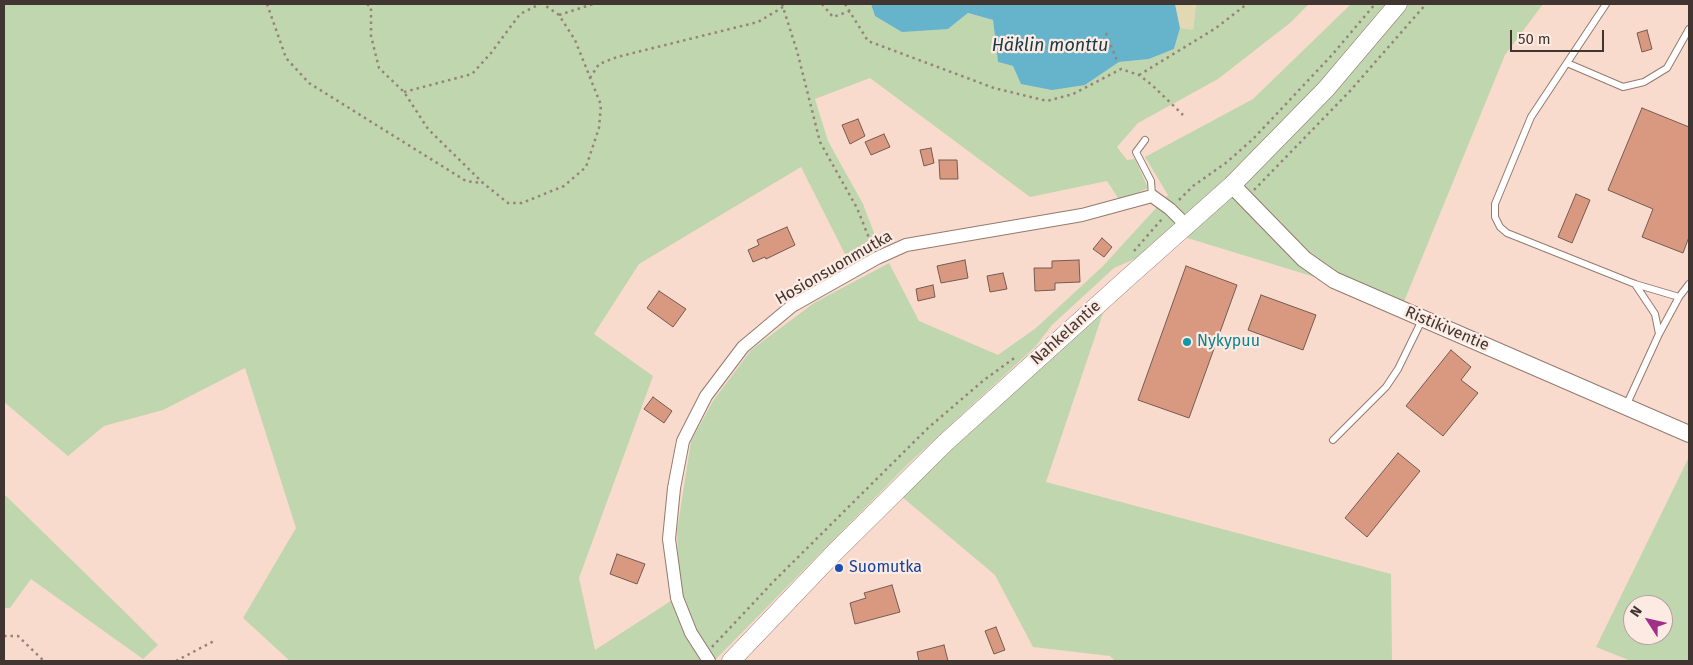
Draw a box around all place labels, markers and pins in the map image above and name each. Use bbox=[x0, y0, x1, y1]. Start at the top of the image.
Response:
place label: Nykypuu bbox=[1197, 332, 1260, 352]
marker: Nykypuu bbox=[1181, 336, 1193, 348]
place label: Suomutka bbox=[849, 558, 922, 578]
marker: Suomutka bbox=[833, 562, 845, 574]

